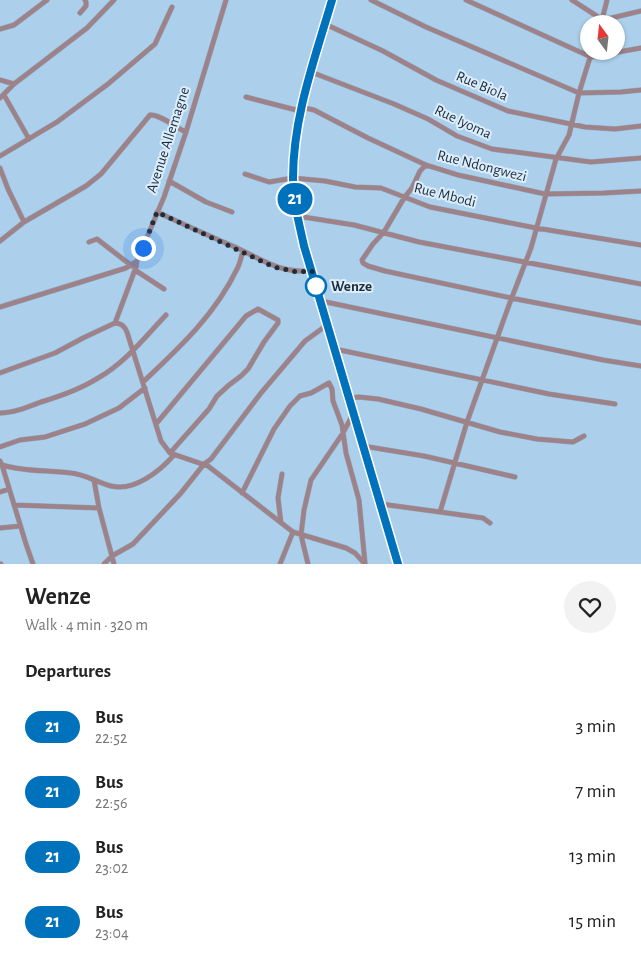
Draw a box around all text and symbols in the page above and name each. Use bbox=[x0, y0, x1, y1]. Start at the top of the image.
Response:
north arrow bbox=[580, 15, 625, 60]
map controls bbox=[580, 15, 625, 60]
street label: Rue Biola bbox=[454, 68, 510, 104]
street label: Avenue Allemagne bbox=[144, 85, 192, 195]
street label: Rue Iyoma bbox=[432, 102, 494, 142]
street label: Rue Ndongwezi bbox=[436, 148, 528, 184]
street label: Rue Mbodi bbox=[412, 180, 478, 210]
line badge: 21 bbox=[272, 183, 318, 215]
text: 21 bbox=[288, 190, 302, 208]
your location bbox=[131, 236, 156, 261]
marker: Wenze bbox=[305, 275, 327, 297]
place label: Wenze bbox=[331, 279, 372, 294]
button: heart bbox=[564, 581, 616, 633]
text: Wenze bbox=[25, 585, 91, 609]
text: Walk · 4 min · 320 m bbox=[25, 617, 148, 633]
text: Departures bbox=[25, 662, 111, 681]
text: Bus bbox=[95, 708, 123, 727]
text: 3 min bbox=[575, 717, 616, 736]
text: 21 bbox=[45, 718, 60, 736]
text: 22:52 bbox=[95, 730, 127, 746]
text: Bus bbox=[95, 773, 123, 792]
text: 7 min bbox=[575, 782, 616, 801]
text: 21 bbox=[45, 783, 60, 801]
text: 22:56 bbox=[95, 795, 127, 811]
text: Bus bbox=[95, 838, 123, 857]
text: 13 min bbox=[569, 847, 616, 866]
text: 21 bbox=[45, 848, 60, 866]
text: 23:02 bbox=[95, 860, 128, 876]
text: Bus bbox=[95, 903, 123, 922]
text: 15 min bbox=[569, 912, 616, 931]
text: 21 bbox=[45, 913, 60, 931]
text: 23:04 bbox=[95, 925, 129, 941]

